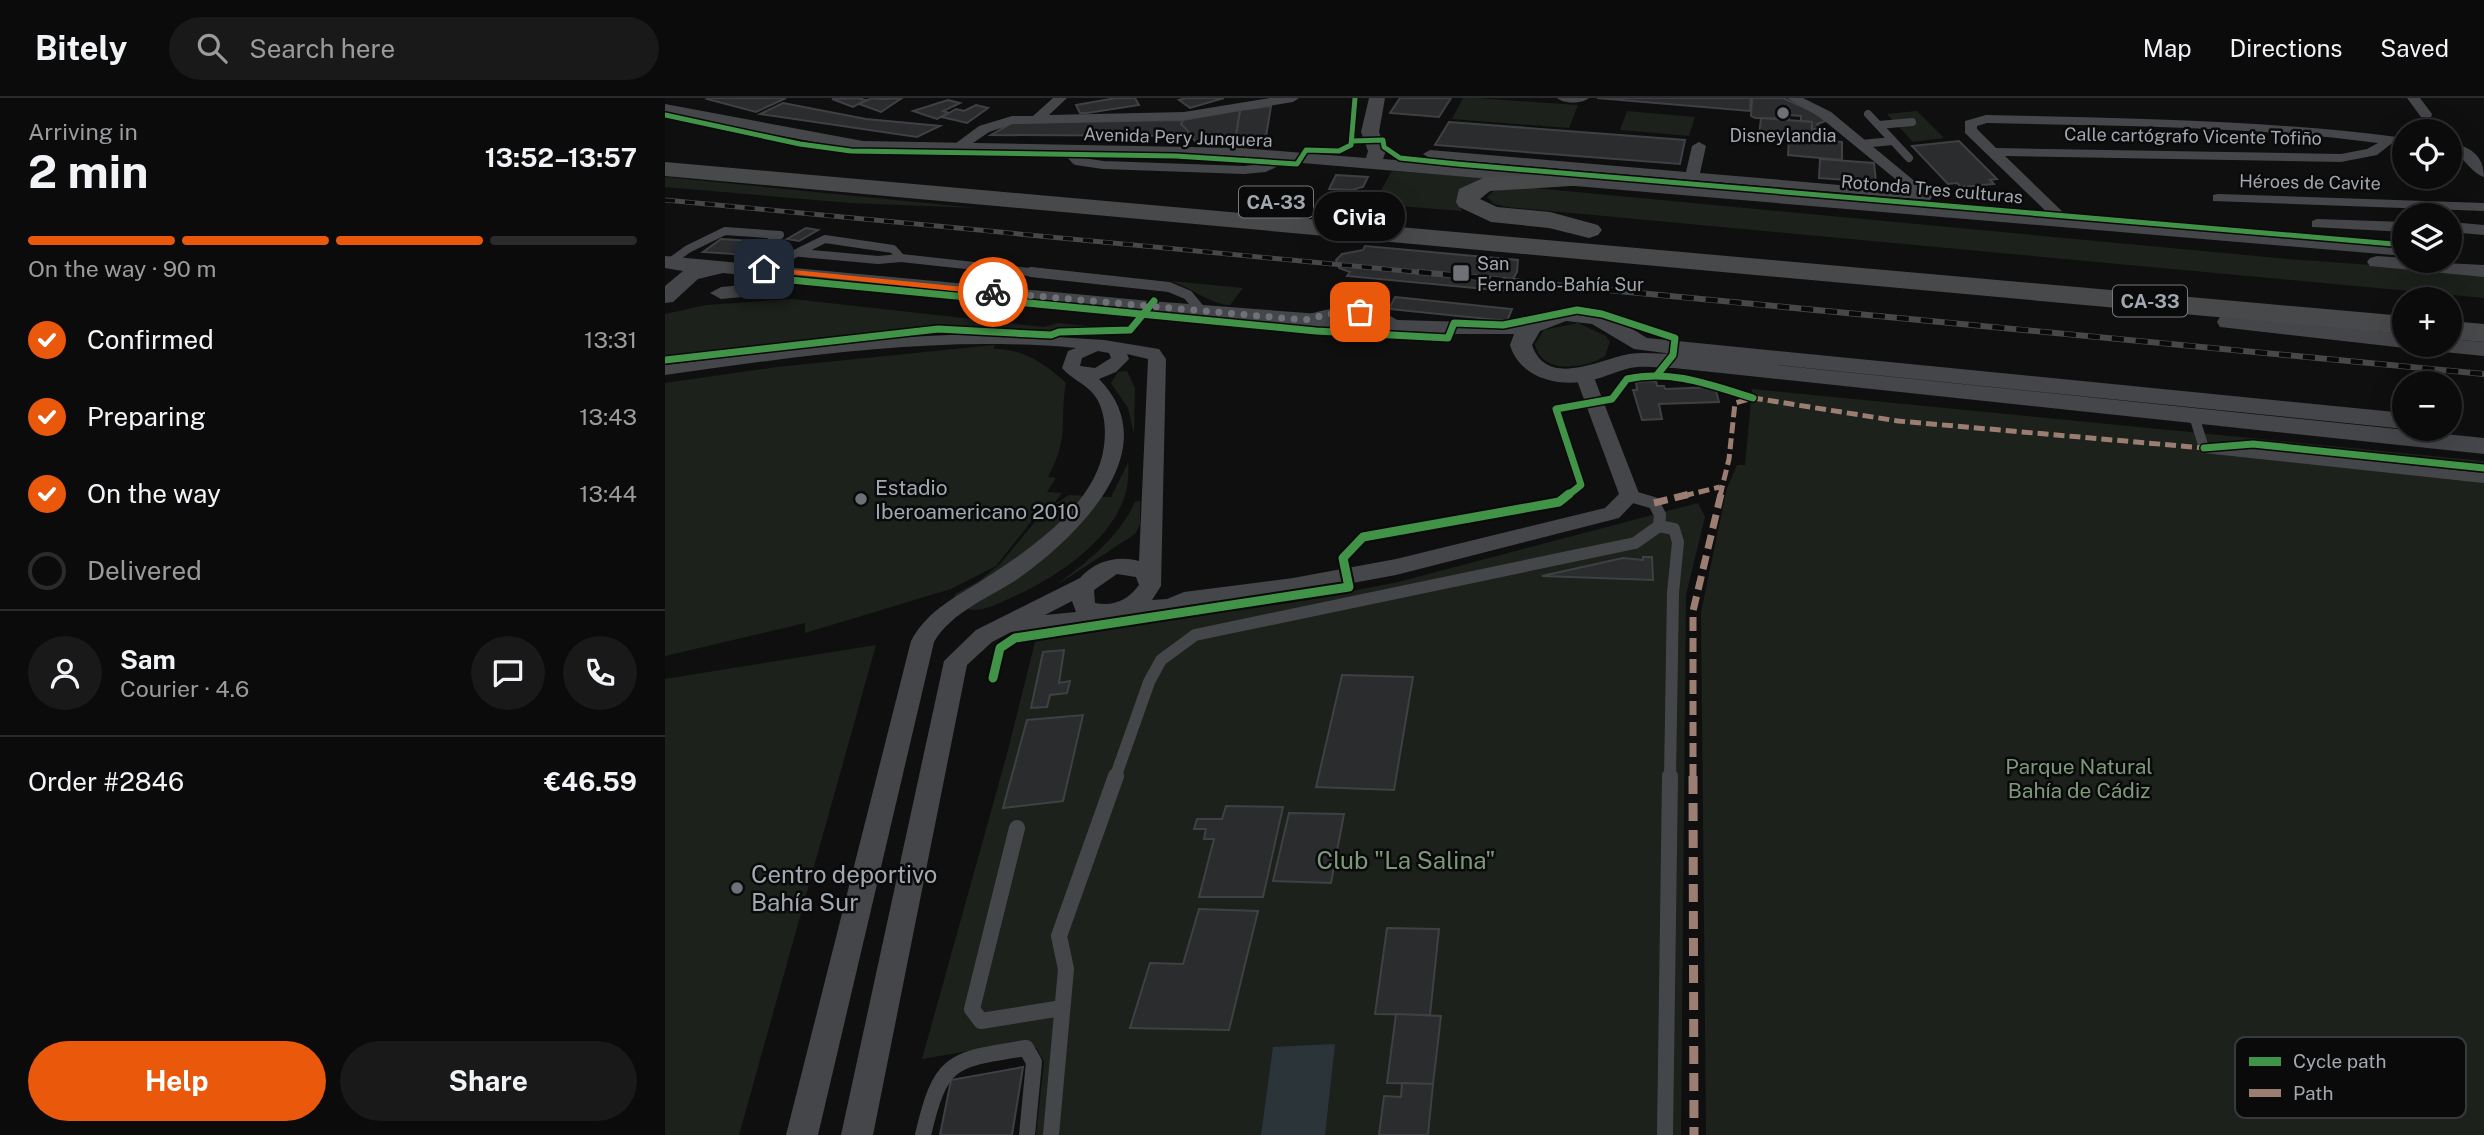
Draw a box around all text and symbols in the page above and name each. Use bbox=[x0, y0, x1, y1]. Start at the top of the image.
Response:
search box bbox=[169, 17, 659, 80]
text: Bitely bbox=[35, 29, 127, 67]
icon: search bbox=[193, 29, 231, 67]
text: Search here bbox=[249, 33, 395, 64]
text: Map bbox=[2143, 34, 2192, 62]
text: Directions bbox=[2230, 34, 2342, 62]
text: Saved bbox=[2380, 34, 2449, 62]
marker: Disneylandia bbox=[1775, 105, 1791, 121]
text: Arriving in bbox=[28, 118, 138, 145]
map controls bbox=[2392, 119, 2462, 441]
button: locate bbox=[2392, 119, 2462, 189]
street label: Avenida Pery Junquera bbox=[1083, 123, 1273, 151]
street label: Calle cartógrafo Vicente Tofiño bbox=[2064, 123, 2322, 149]
place label: Disneylandia bbox=[1729, 125, 1837, 146]
text: 13:52–13:57 bbox=[485, 142, 637, 173]
text: 2 min bbox=[28, 144, 148, 198]
street label: Héroes de Cavite bbox=[2239, 170, 2381, 194]
street label: Rotonda Tres culturas bbox=[1840, 171, 2024, 207]
road number: CA-33 bbox=[1239, 186, 1313, 218]
callout: Civia bbox=[1315, 193, 1405, 242]
text: Civia bbox=[1333, 203, 1386, 230]
button: layers bbox=[2392, 203, 2462, 273]
pin bbox=[734, 239, 794, 299]
icon: home bbox=[745, 250, 783, 288]
place label: San Fernando-Bahía Sur bbox=[1477, 253, 1644, 295]
text: On the way · 90 m bbox=[28, 255, 216, 282]
courier bbox=[958, 257, 1028, 327]
marker: San Fernando-Bahía Sur bbox=[1451, 263, 1471, 283]
icon: bike bbox=[974, 273, 1012, 311]
pin bbox=[1330, 282, 1390, 342]
road number: CA-33 bbox=[2113, 286, 2187, 316]
button: + bbox=[2392, 287, 2462, 357]
icon: bag bbox=[1341, 293, 1379, 331]
icon: check bbox=[28, 321, 66, 359]
text: Confirmed bbox=[87, 324, 214, 355]
text: 13:31 bbox=[584, 326, 637, 353]
button: − bbox=[2392, 371, 2462, 441]
icon: check bbox=[28, 398, 66, 436]
text: Preparing bbox=[87, 401, 206, 432]
text: 13:43 bbox=[579, 403, 637, 430]
icon: check bbox=[28, 475, 66, 513]
place label: Estadio Iberoamericano 2010 bbox=[875, 475, 1079, 524]
text: On the way bbox=[87, 478, 221, 509]
text: 13:44 bbox=[579, 480, 637, 507]
marker: Estadio Iberoamericano 2010 bbox=[853, 491, 869, 507]
text: Delivered bbox=[87, 555, 202, 586]
button: person bbox=[28, 636, 102, 710]
button: chat bbox=[471, 636, 545, 710]
button: phone bbox=[563, 636, 637, 710]
text: Sam bbox=[120, 644, 176, 675]
text: Courier · 4.6 bbox=[120, 675, 249, 702]
park label: Parque Natural Bahía de Cádiz bbox=[2005, 754, 2153, 803]
text: Order #2846 bbox=[28, 766, 184, 797]
text: €46.59 bbox=[544, 766, 637, 797]
park label: Club "La Salina" bbox=[1317, 846, 1495, 874]
place label: Centro deportivo Bahía Sur bbox=[751, 860, 937, 916]
marker: Centro deportivo Bahía Sur bbox=[729, 880, 745, 896]
legend bbox=[2235, 1037, 2466, 1118]
button: Help bbox=[28, 1041, 326, 1121]
button: Share bbox=[340, 1041, 637, 1121]
text: Cycle path bbox=[2293, 1050, 2386, 1072]
text: Path bbox=[2293, 1082, 2333, 1104]

